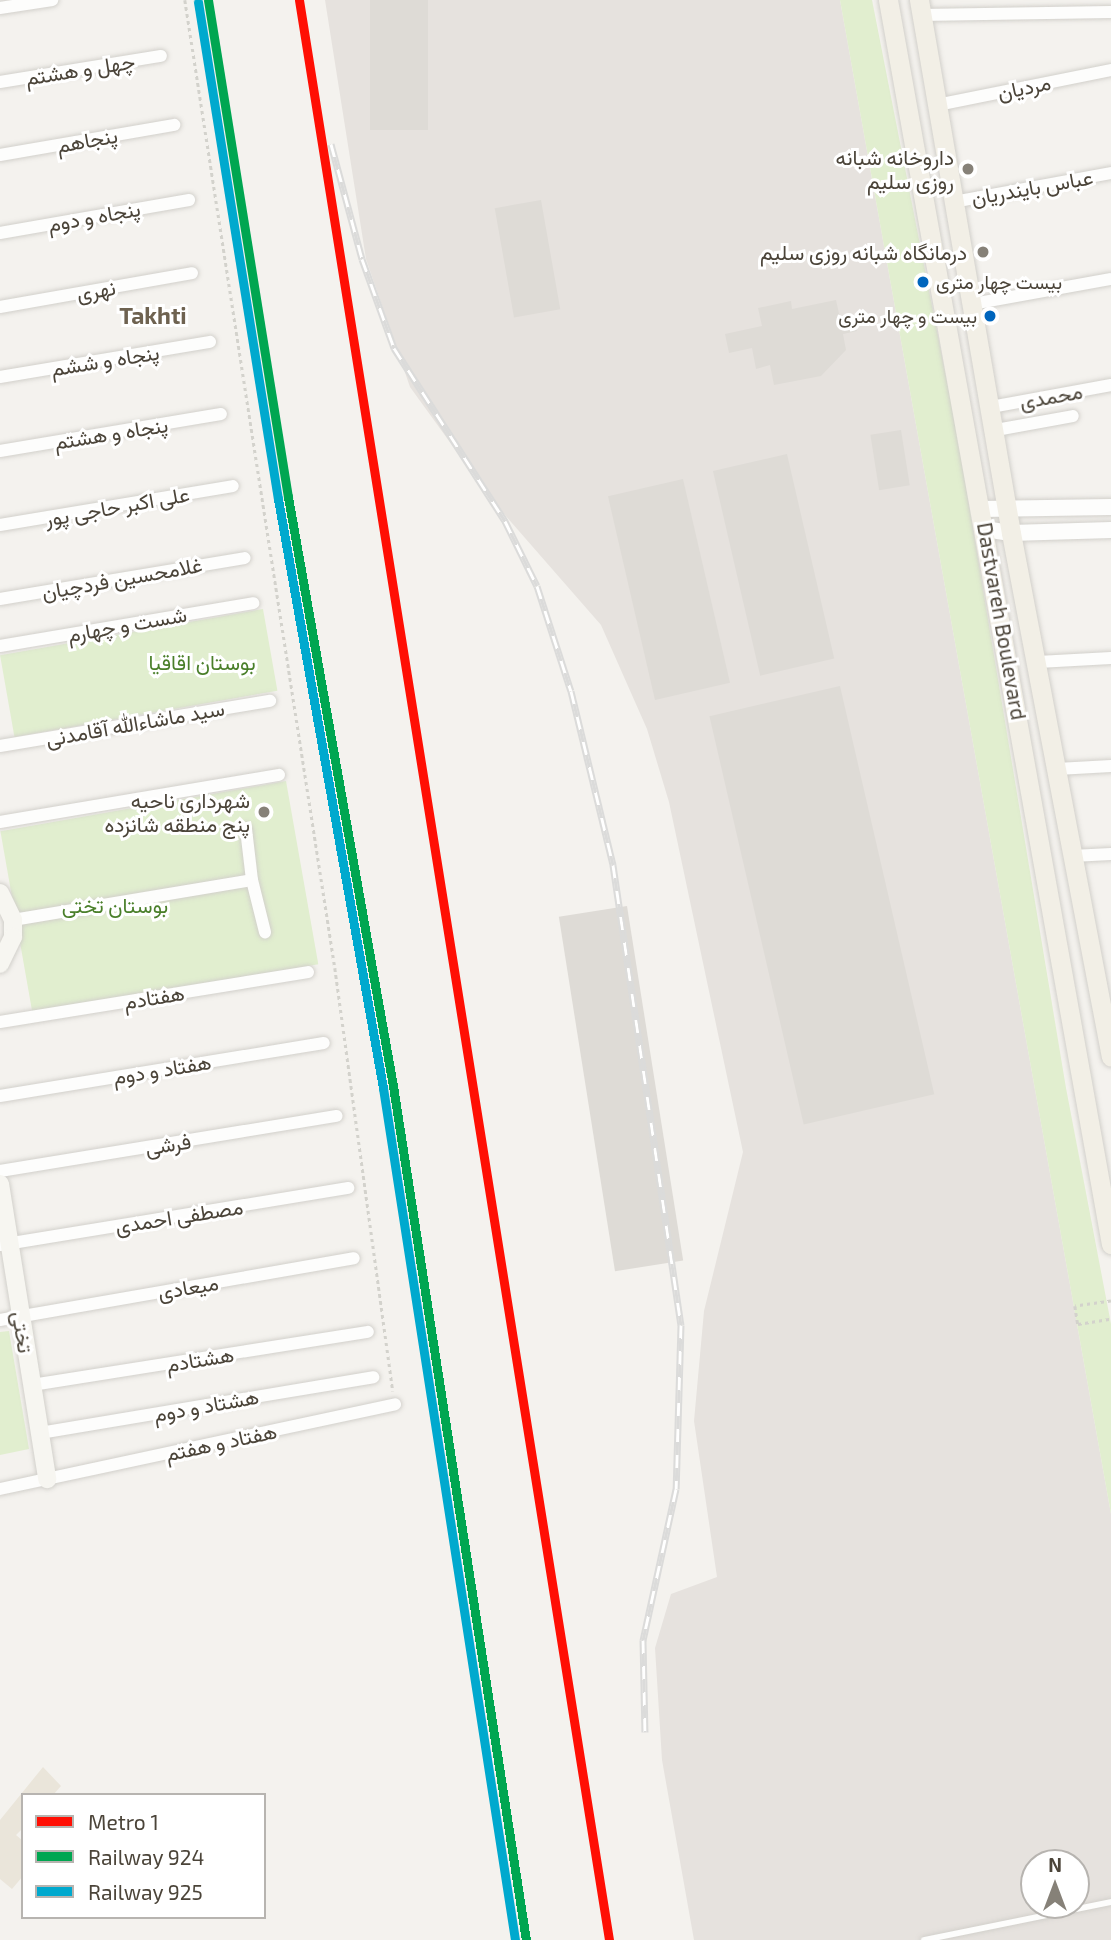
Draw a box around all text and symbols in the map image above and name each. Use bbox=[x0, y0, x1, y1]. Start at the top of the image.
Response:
street label: چهل و هشتم bbox=[23, 48, 137, 90]
street label: مردیان bbox=[995, 69, 1053, 105]
street label: پنجاهم bbox=[55, 122, 119, 158]
place label: داروخانه شبانه روزی سلیم bbox=[836, 144, 954, 194]
marker: داروخانه شبانه روزی سلیم bbox=[960, 161, 976, 177]
street label: عباس بایندریان bbox=[969, 164, 1095, 210]
street label: پنجاه و دوم bbox=[46, 195, 142, 237]
place label: درمانگاه شبانه روزی سلیم bbox=[760, 239, 967, 265]
marker: درمانگاه شبانه روزی سلیم bbox=[973, 242, 993, 262]
place label: بیست چهار متری bbox=[936, 271, 1062, 293]
street label: نهری bbox=[74, 274, 118, 306]
marker: بیست چهار متری bbox=[916, 275, 930, 289]
district label: Takhti bbox=[119, 301, 187, 329]
place label: بیست و چهار متری bbox=[838, 305, 977, 327]
marker: بیست و چهار متری bbox=[983, 309, 997, 323]
street label: پنجاه و ششم bbox=[49, 339, 161, 381]
street label: محمدی bbox=[1018, 378, 1084, 414]
street label: پنجاه و هشتم bbox=[52, 412, 170, 454]
street label: علی اکبر حاجی پور bbox=[43, 481, 191, 531]
street label: Dastvareh Boulevard bbox=[972, 520, 1032, 722]
street label: غلامحسین فردچیان bbox=[40, 551, 204, 605]
street label: شست و چهارم bbox=[65, 601, 189, 647]
park label: بوستان اقاقیا bbox=[148, 649, 256, 675]
street label: سید ماشاءالله آقامدنی bbox=[44, 695, 226, 751]
place label: شهرداری ناحیه پنج منطقه شانزده bbox=[104, 787, 250, 837]
marker: شهرداری ناحیه پنج منطقه شانزده bbox=[256, 804, 272, 820]
park label: بوستان تختی bbox=[62, 892, 168, 918]
street label: هفتادم bbox=[122, 980, 186, 1014]
street label: هفتاد و دوم bbox=[111, 1049, 213, 1089]
street label: فرشی bbox=[143, 1128, 193, 1160]
street label: مصطفی احمدی bbox=[113, 1193, 245, 1239]
street label: میعادی bbox=[156, 1269, 220, 1305]
street label: تختی bbox=[7, 1309, 39, 1355]
street label: هشتادم bbox=[164, 1341, 236, 1377]
street label: هشتاد و دوم bbox=[151, 1383, 261, 1427]
street label: هفتاد و هفتم bbox=[163, 1418, 279, 1466]
legend bbox=[21, 1793, 266, 1919]
text: Metro 1 bbox=[88, 1809, 159, 1834]
text: Railway 924 bbox=[88, 1844, 205, 1869]
north arrow bbox=[1020, 1849, 1090, 1919]
text: N bbox=[1048, 1853, 1062, 1876]
text: Railway 925 bbox=[88, 1879, 203, 1904]

